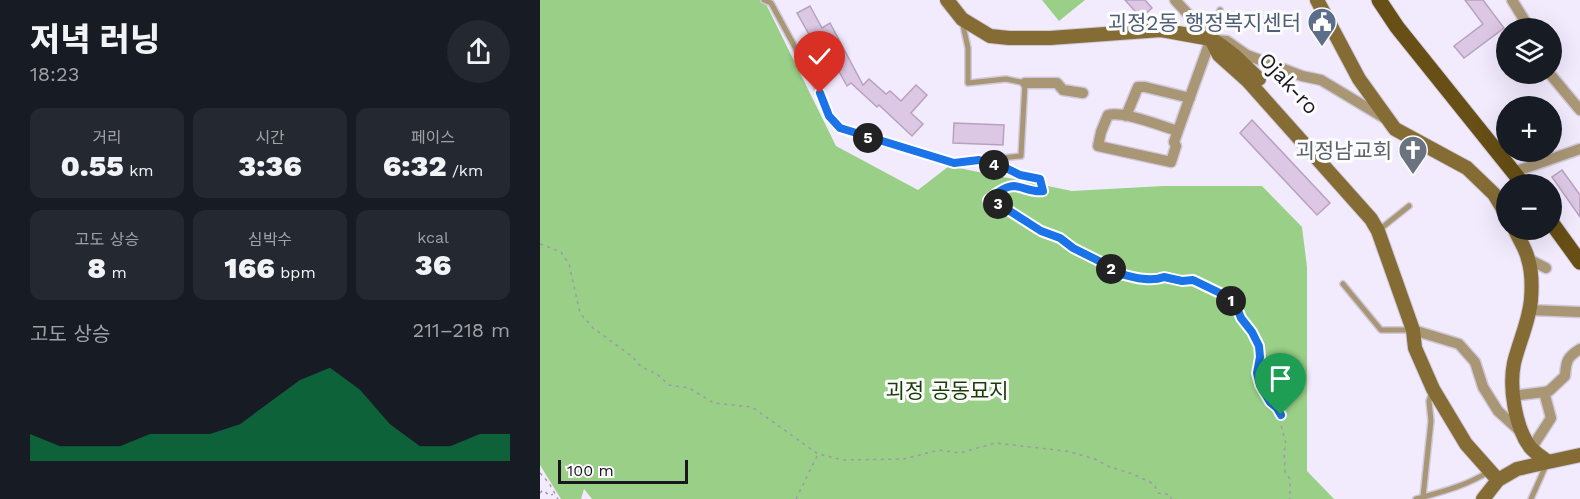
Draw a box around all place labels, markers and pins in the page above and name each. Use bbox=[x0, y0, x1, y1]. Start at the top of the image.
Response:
public building icon: 괴정2동 행정복지센터 bbox=[1306, 6, 1338, 48]
place label: 괴정2동 행정복지센터 bbox=[1108, 10, 1301, 35]
pin bbox=[794, 31, 845, 93]
pin: 5 bbox=[853, 123, 883, 153]
church icon: 괴정남교회 bbox=[1397, 134, 1429, 176]
place label: 괴정남교회 bbox=[1295, 138, 1392, 163]
pin: 4 bbox=[979, 150, 1009, 180]
pin: 3 bbox=[983, 189, 1013, 219]
pin: 2 bbox=[1096, 254, 1126, 284]
pin: 1 bbox=[1216, 286, 1246, 316]
pin bbox=[1255, 353, 1306, 415]

